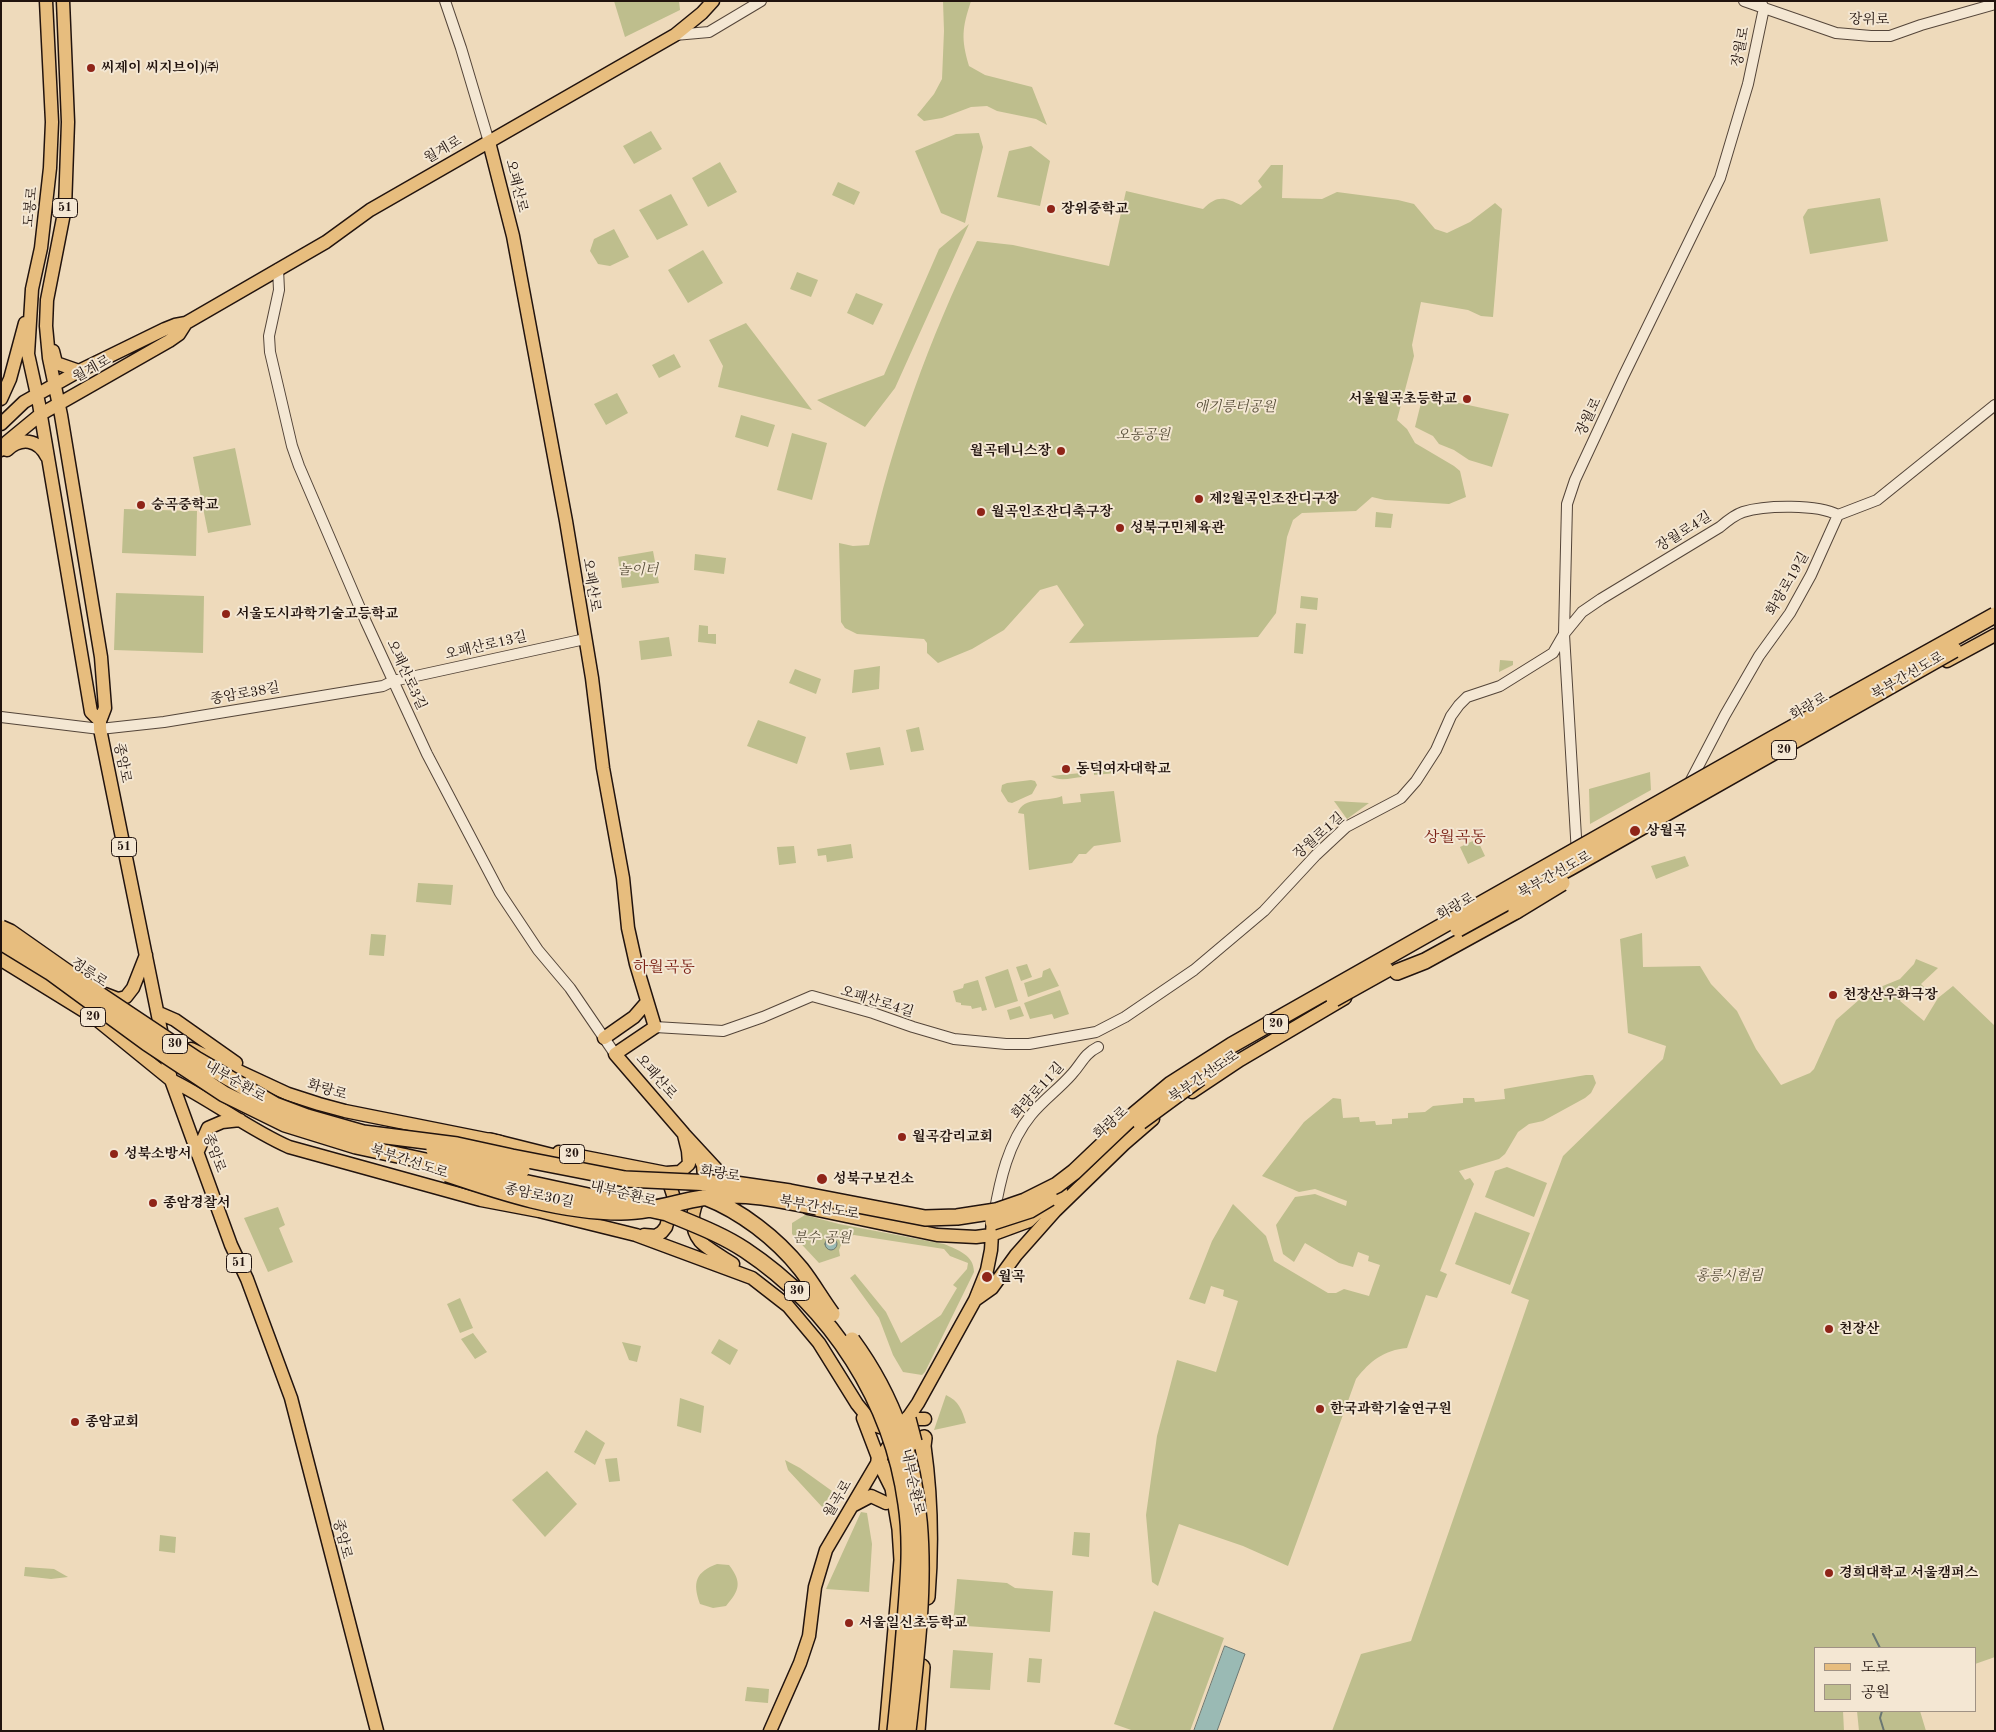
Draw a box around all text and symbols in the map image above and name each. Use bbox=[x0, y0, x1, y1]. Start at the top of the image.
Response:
street label: 장위로 bbox=[1849, 11, 1889, 29]
street label: 장월로 bbox=[1729, 25, 1753, 69]
place label: 씨제이 씨지브이)㈜ bbox=[101, 60, 219, 76]
marker: 씨제이 씨지브이)㈜ bbox=[85, 62, 97, 74]
street label: 월계로 bbox=[421, 133, 465, 167]
street label: 오패산로 bbox=[501, 158, 531, 214]
street label: 도봉로 bbox=[21, 186, 41, 228]
road number: 51 bbox=[52, 198, 78, 218]
place label: 장위중학교 bbox=[1061, 201, 1129, 217]
marker: 장위중학교 bbox=[1045, 203, 1057, 215]
street label: 월계로 bbox=[70, 352, 114, 386]
place label: 서울월곡초등학교 bbox=[1349, 391, 1457, 407]
marker: 서울월곡초등학교 bbox=[1461, 393, 1473, 405]
street label: 장월로 bbox=[1573, 395, 1605, 439]
park label: 애기릉터공원 bbox=[1194, 399, 1276, 415]
park label: 오동공원 bbox=[1116, 427, 1170, 443]
place label: 월곡테니스장 bbox=[970, 443, 1051, 459]
marker: 월곡테니스장 bbox=[1055, 445, 1067, 457]
place label: 제2월곡인조잔디구장 bbox=[1209, 491, 1339, 507]
marker: 제2월곡인조잔디구장 bbox=[1193, 493, 1205, 505]
place label: 숭곡중학교 bbox=[151, 497, 219, 513]
marker: 숭곡중학교 bbox=[135, 499, 147, 511]
place label: 월곡인조잔디축구장 bbox=[991, 504, 1113, 520]
marker: 월곡인조잔디축구장 bbox=[975, 506, 987, 518]
street label: 장월로4길 bbox=[1653, 508, 1715, 556]
place label: 성북구민체육관 bbox=[1130, 520, 1225, 536]
marker: 성북구민체육관 bbox=[1114, 522, 1126, 534]
street label: 화랑로19길 bbox=[1763, 549, 1813, 619]
street label: 오패산로 bbox=[578, 557, 604, 613]
park label: 놀이터 bbox=[618, 562, 658, 578]
place label: 서울도시과학기술고등학교 bbox=[236, 606, 398, 622]
marker: 서울도시과학기술고등학교 bbox=[220, 608, 232, 620]
street label: 오패산로13길 bbox=[443, 628, 529, 664]
street label: 오패산로3길 bbox=[382, 637, 430, 713]
street label: 북부간선도로 bbox=[1869, 648, 1947, 704]
street label: 종암로38길 bbox=[209, 680, 281, 708]
street label: 화랑로 bbox=[1787, 690, 1831, 724]
road number: 20 bbox=[1772, 740, 1796, 760]
street label: 종암로 bbox=[110, 741, 134, 785]
place label: 동덕여자대학교 bbox=[1076, 761, 1171, 777]
marker: 동덕여자대학교 bbox=[1060, 763, 1072, 775]
street label: 장월로1길 bbox=[1290, 809, 1348, 863]
place label: 상월곡 bbox=[1646, 823, 1687, 839]
marker: 상월곡 bbox=[1628, 824, 1642, 838]
district label: 상월곡동 bbox=[1424, 828, 1486, 848]
road number: 51 bbox=[112, 838, 136, 856]
street label: 북부간선도로 bbox=[1515, 848, 1595, 902]
street label: 화랑로 bbox=[1434, 890, 1478, 924]
street label: 정릉로 bbox=[67, 955, 111, 991]
district label: 하월곡동 bbox=[633, 958, 695, 978]
street label: 오패산로4길 bbox=[838, 983, 916, 1021]
place label: 천장산우화극장 bbox=[1843, 987, 1938, 1003]
marker: 천장산우화극장 bbox=[1827, 989, 1839, 1001]
road number: 20 bbox=[80, 1008, 106, 1026]
road number: 20 bbox=[1264, 1014, 1288, 1034]
road number: 30 bbox=[162, 1034, 188, 1054]
street label: 북부간선도로 bbox=[1166, 1047, 1242, 1107]
street label: 오패산로 bbox=[632, 1051, 680, 1103]
street label: 내부순환로 bbox=[202, 1058, 268, 1106]
street label: 화랑로11길 bbox=[1008, 1059, 1068, 1123]
street label: 화랑로 bbox=[305, 1076, 349, 1104]
street label: 화랑로 bbox=[1090, 1103, 1132, 1143]
place label: 월곡감리교회 bbox=[912, 1129, 993, 1145]
street label: 종암로 bbox=[199, 1131, 229, 1175]
marker: 월곡감리교회 bbox=[896, 1131, 908, 1143]
street label: 북부간선도로 bbox=[368, 1141, 450, 1183]
road number: 20 bbox=[560, 1144, 584, 1164]
place label: 성북소방서 bbox=[124, 1146, 192, 1162]
marker: 성북소방서 bbox=[108, 1148, 120, 1160]
street label: 화랑로 bbox=[699, 1163, 741, 1185]
place label: 성북구보건소 bbox=[833, 1171, 914, 1187]
marker: 성북구보건소 bbox=[815, 1172, 829, 1186]
street label: 내부순환로 bbox=[588, 1178, 658, 1210]
street label: 종암로30길 bbox=[503, 1180, 575, 1212]
street label: 북부간선도로 bbox=[778, 1193, 860, 1223]
place label: 종암경찰서 bbox=[163, 1195, 231, 1211]
marker: 종암경찰서 bbox=[147, 1197, 159, 1209]
park label: 분수 공원 bbox=[793, 1230, 851, 1246]
road number: 51 bbox=[226, 1254, 252, 1272]
park label: 홍릉시험림 bbox=[1695, 1268, 1763, 1284]
place label: 월곡 bbox=[998, 1269, 1025, 1285]
marker: 월곡 bbox=[980, 1270, 994, 1284]
road number: 30 bbox=[784, 1282, 810, 1300]
place label: 천장산 bbox=[1839, 1321, 1880, 1337]
marker: 천장산 bbox=[1823, 1323, 1835, 1335]
place label: 한국과학기술연구원 bbox=[1330, 1401, 1452, 1417]
marker: 한국과학기술연구원 bbox=[1314, 1403, 1326, 1415]
place label: 종암교회 bbox=[85, 1414, 139, 1430]
marker: 종암교회 bbox=[69, 1416, 81, 1428]
street label: 내부순환로 bbox=[897, 1447, 927, 1517]
street label: 월곡로 bbox=[820, 1477, 856, 1521]
street label: 종암로 bbox=[329, 1517, 355, 1561]
place label: 경희대학교 서울캠퍼스 bbox=[1839, 1565, 1978, 1581]
marker: 경희대학교 서울캠퍼스 bbox=[1823, 1567, 1835, 1579]
place label: 서울일신초등학교 bbox=[859, 1615, 967, 1631]
marker: 서울일신초등학교 bbox=[843, 1617, 855, 1629]
legend bbox=[1814, 1647, 1976, 1712]
text: 도로 bbox=[1861, 1661, 1890, 1676]
text: 공원 bbox=[1861, 1686, 1890, 1701]

